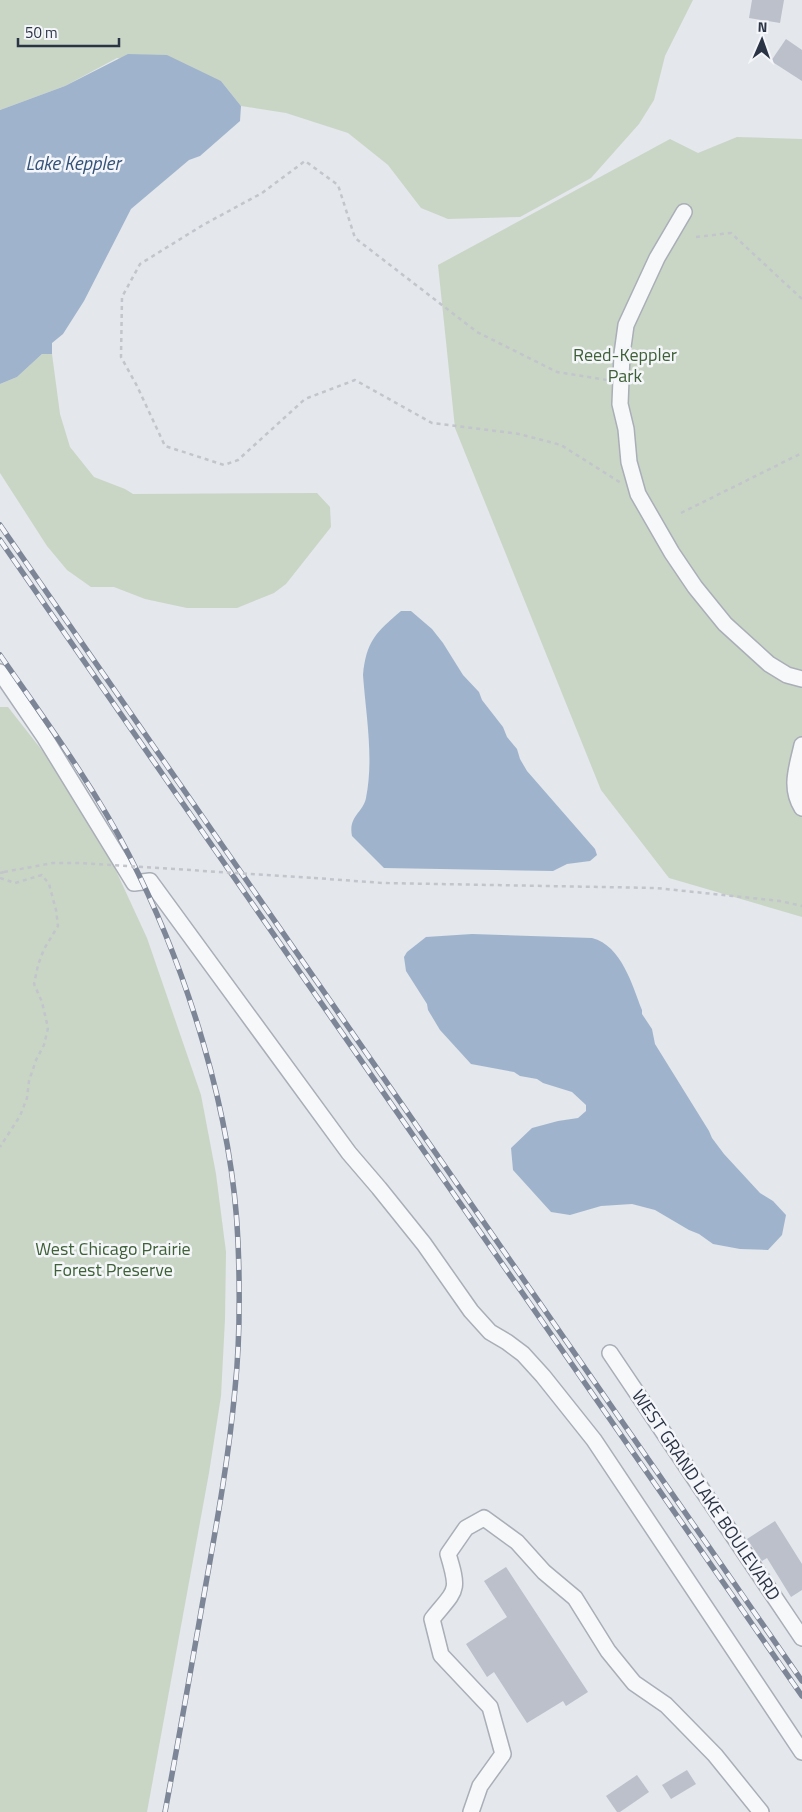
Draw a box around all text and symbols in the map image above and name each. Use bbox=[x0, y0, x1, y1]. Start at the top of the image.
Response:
scale bar bbox=[18, 15, 119, 47]
north arrow bbox=[737, 15, 787, 65]
text: N bbox=[757, 16, 768, 37]
text: 50 m bbox=[25, 21, 58, 44]
water label: Lake Keppler bbox=[26, 148, 122, 177]
park label: Reed-Keppler Park bbox=[573, 341, 677, 389]
park label: West Chicago Prairie Forest Preserve bbox=[35, 1235, 191, 1283]
street label: WEST GRAND LAKE BOULEVARD bbox=[625, 1384, 787, 1606]

